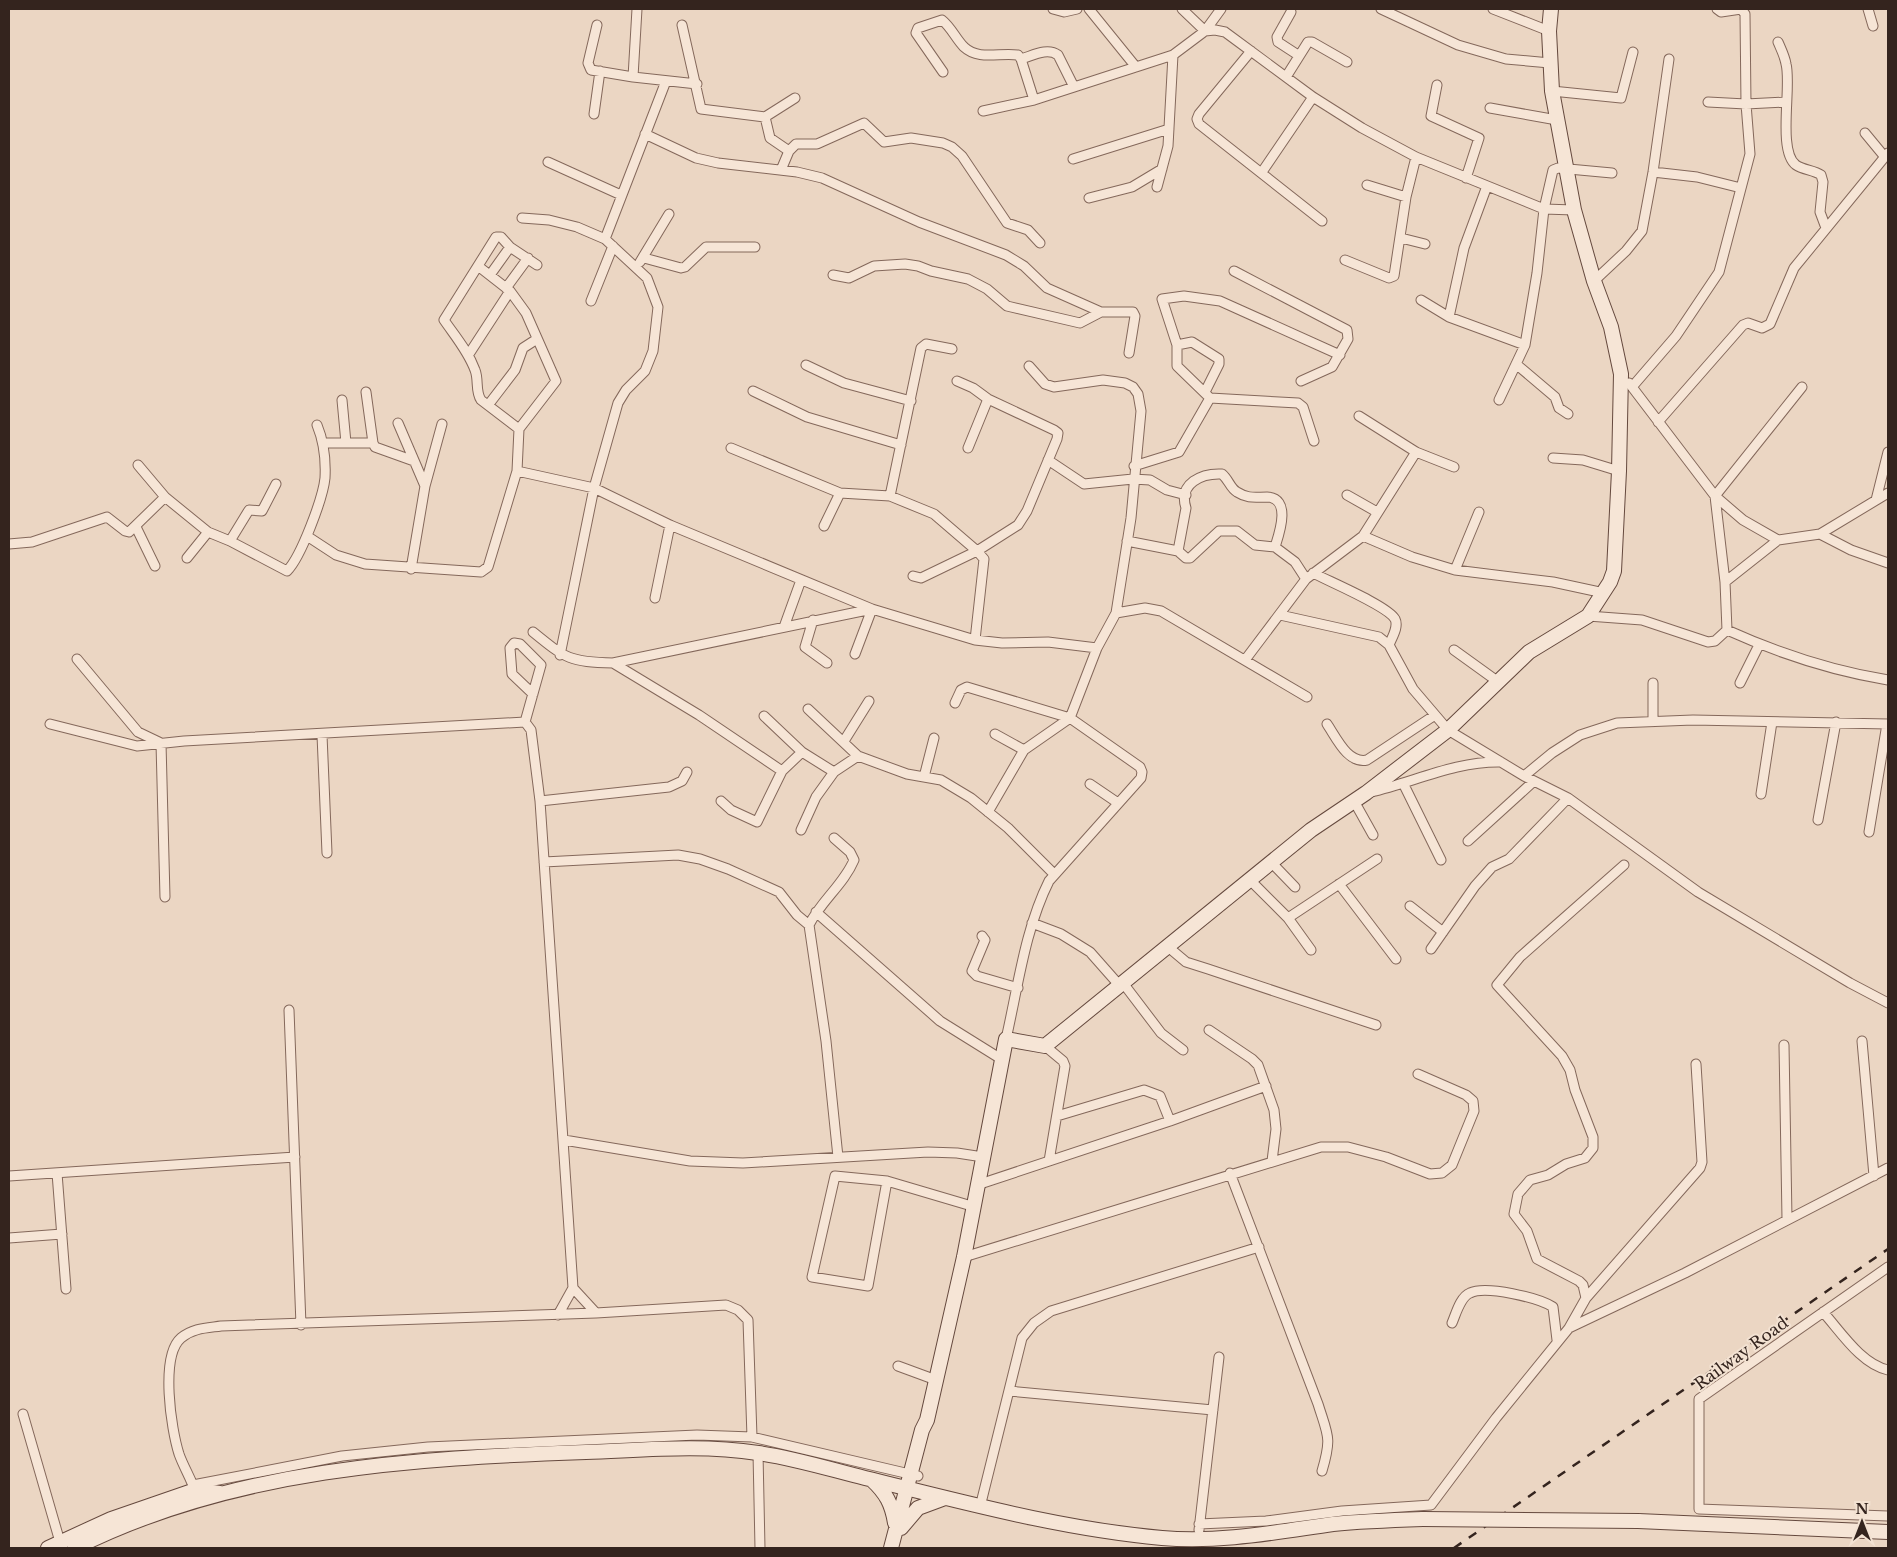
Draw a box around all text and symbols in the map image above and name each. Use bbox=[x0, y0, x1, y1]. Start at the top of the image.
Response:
street label: Railway Road bbox=[1690, 1312, 1792, 1394]
north arrow bbox=[1837, 1497, 1887, 1547]
text: N bbox=[1855, 1500, 1869, 1518]

